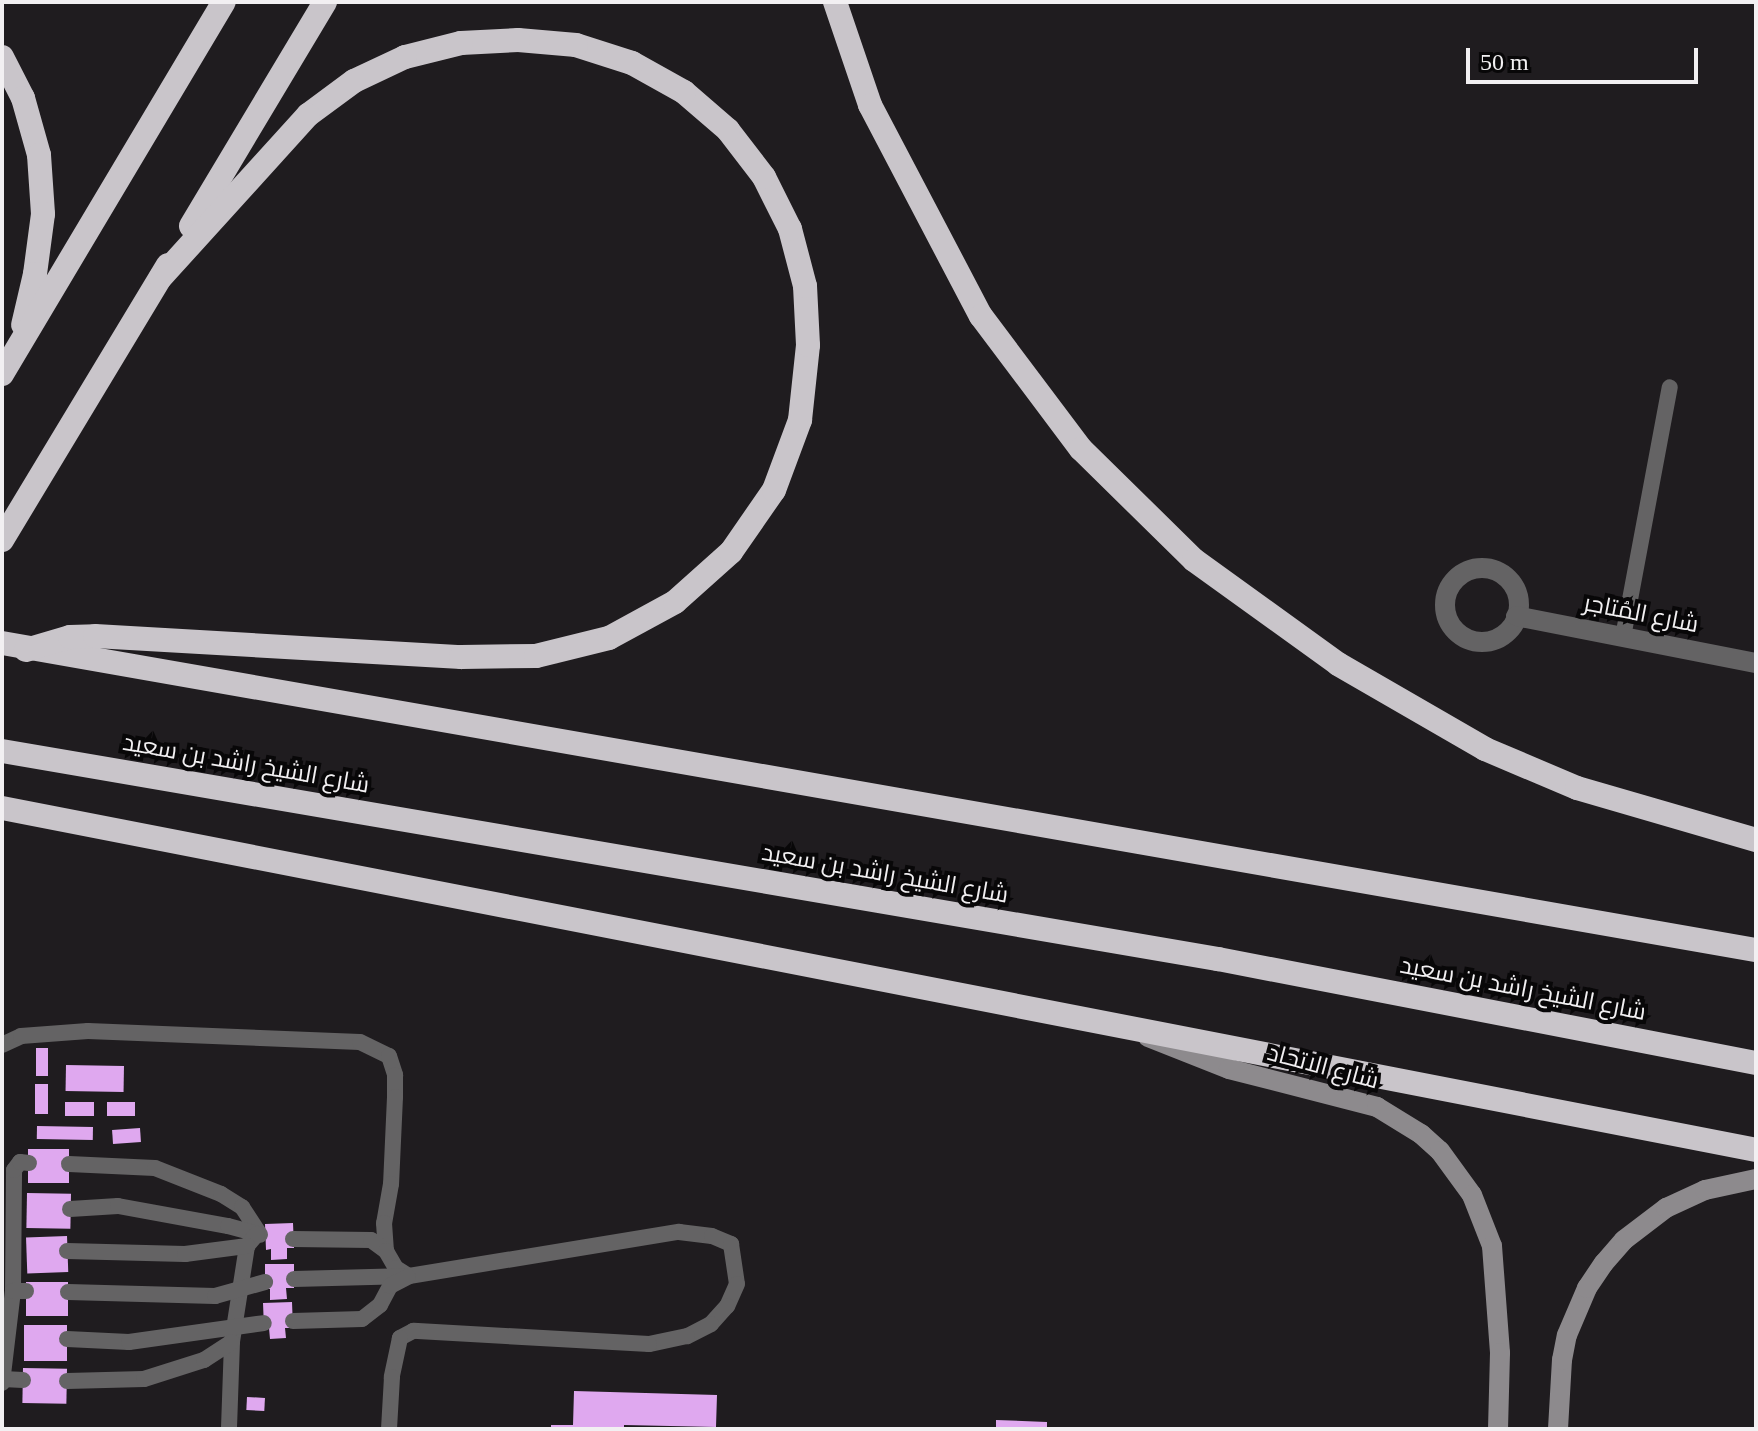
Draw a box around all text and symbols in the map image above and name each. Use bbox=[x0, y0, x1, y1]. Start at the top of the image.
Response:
scale bar bbox=[1470, 32, 1702, 82]
text: 50 m bbox=[1480, 49, 1529, 75]
street label: شارع المُتاجر bbox=[1581, 589, 1701, 639]
street label: شارع الشيخ راشد بن سعيد bbox=[120, 728, 372, 800]
street label: شارع الشيخ راشد بن سعيد bbox=[759, 838, 1011, 910]
street label: شارع الشيخ راشد بن سعيد bbox=[1398, 951, 1648, 1027]
street label: شارع الاتحاد bbox=[1264, 1038, 1382, 1096]

